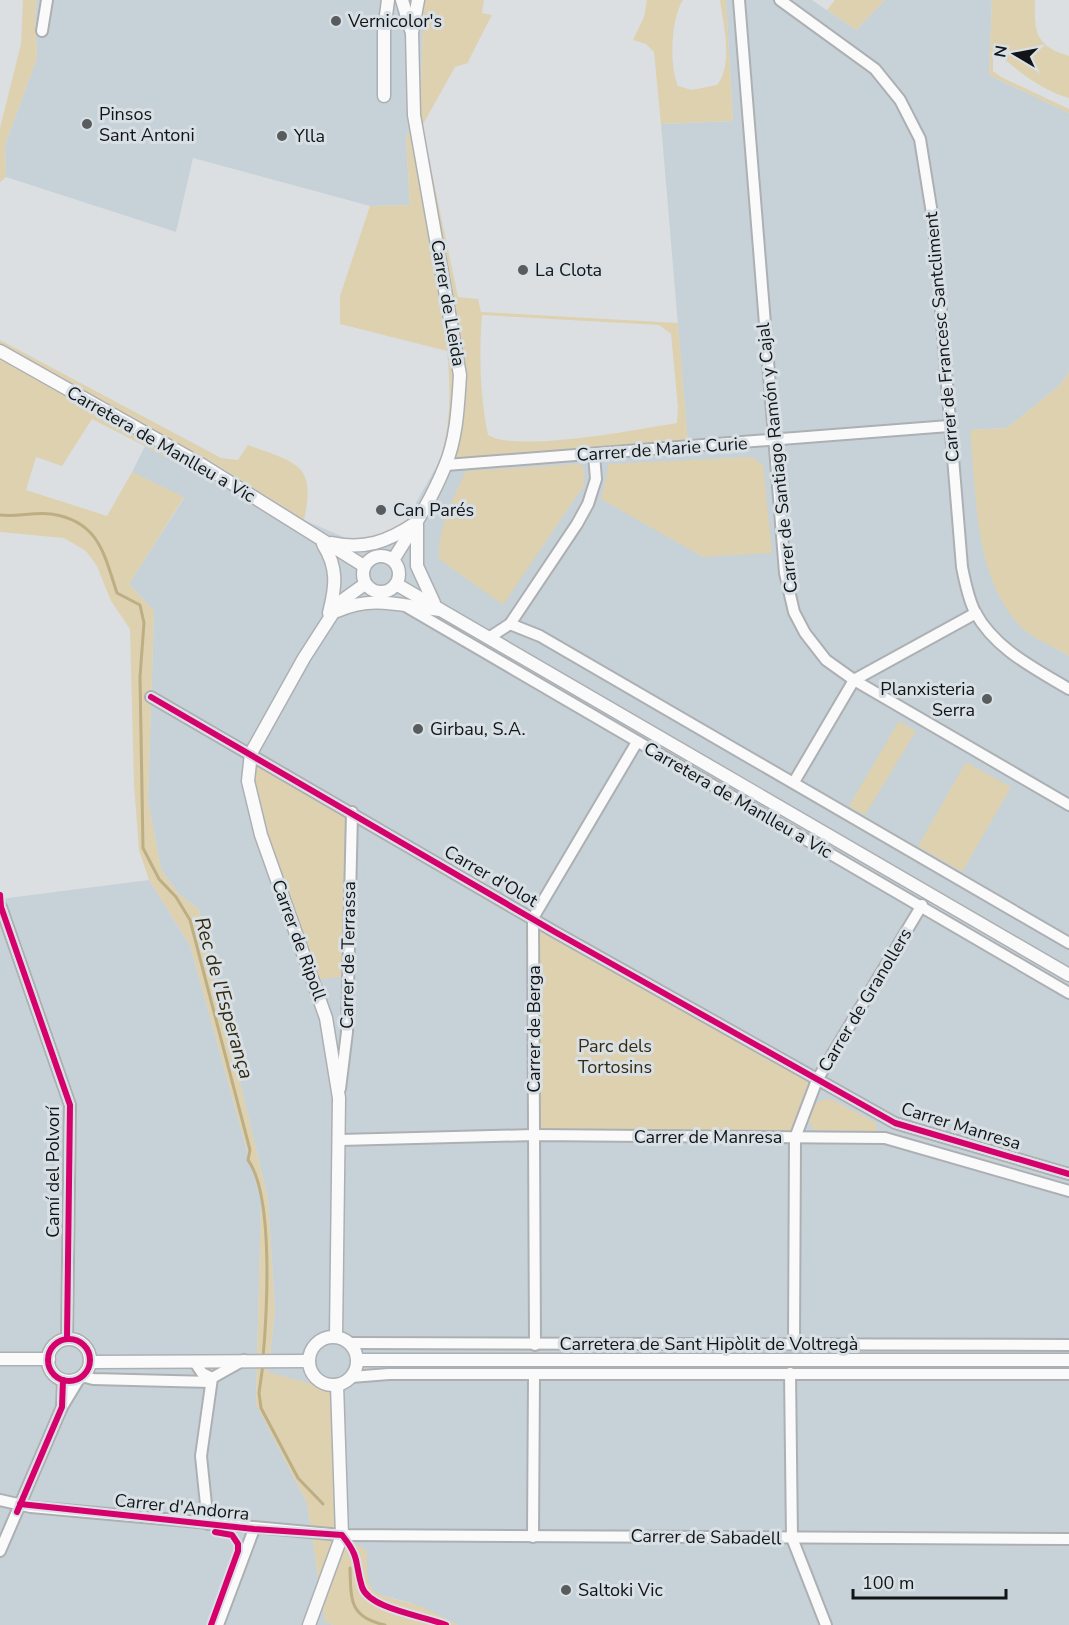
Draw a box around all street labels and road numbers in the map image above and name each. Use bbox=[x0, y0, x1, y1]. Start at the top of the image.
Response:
street label: Carrer de Francesc Santcliment bbox=[919, 210, 965, 463]
street label: Carrer de Lleida bbox=[425, 238, 471, 368]
street label: Carrer de Santiago Ramón y Cajal bbox=[751, 321, 803, 594]
street label: Carretera de Manlleu a Vic bbox=[62, 380, 260, 508]
street label: Carrer de Marie Curie bbox=[576, 431, 748, 467]
street label: Carretera de Manlleu a Vic bbox=[639, 736, 837, 864]
street label: Carrer d'Olot bbox=[440, 839, 543, 913]
street label: Carrer de Ripoll bbox=[266, 876, 332, 1004]
street label: Carrer de Terrassa bbox=[335, 881, 361, 1029]
street label: Carrer de Granollers bbox=[813, 924, 917, 1076]
street label: Carrer de Berga bbox=[522, 965, 546, 1093]
street label: Carrer Manresa bbox=[898, 1096, 1024, 1156]
street label: Camí del Polvorí bbox=[41, 1105, 65, 1238]
street label: Carrer de Manresa bbox=[634, 1125, 782, 1149]
street label: Carretera de Sant Hipòlit de Voltregà bbox=[560, 1332, 858, 1356]
street label: Carrer d'Andorra bbox=[113, 1488, 251, 1526]
street label: Carrer de Sabadell bbox=[630, 1524, 782, 1550]

